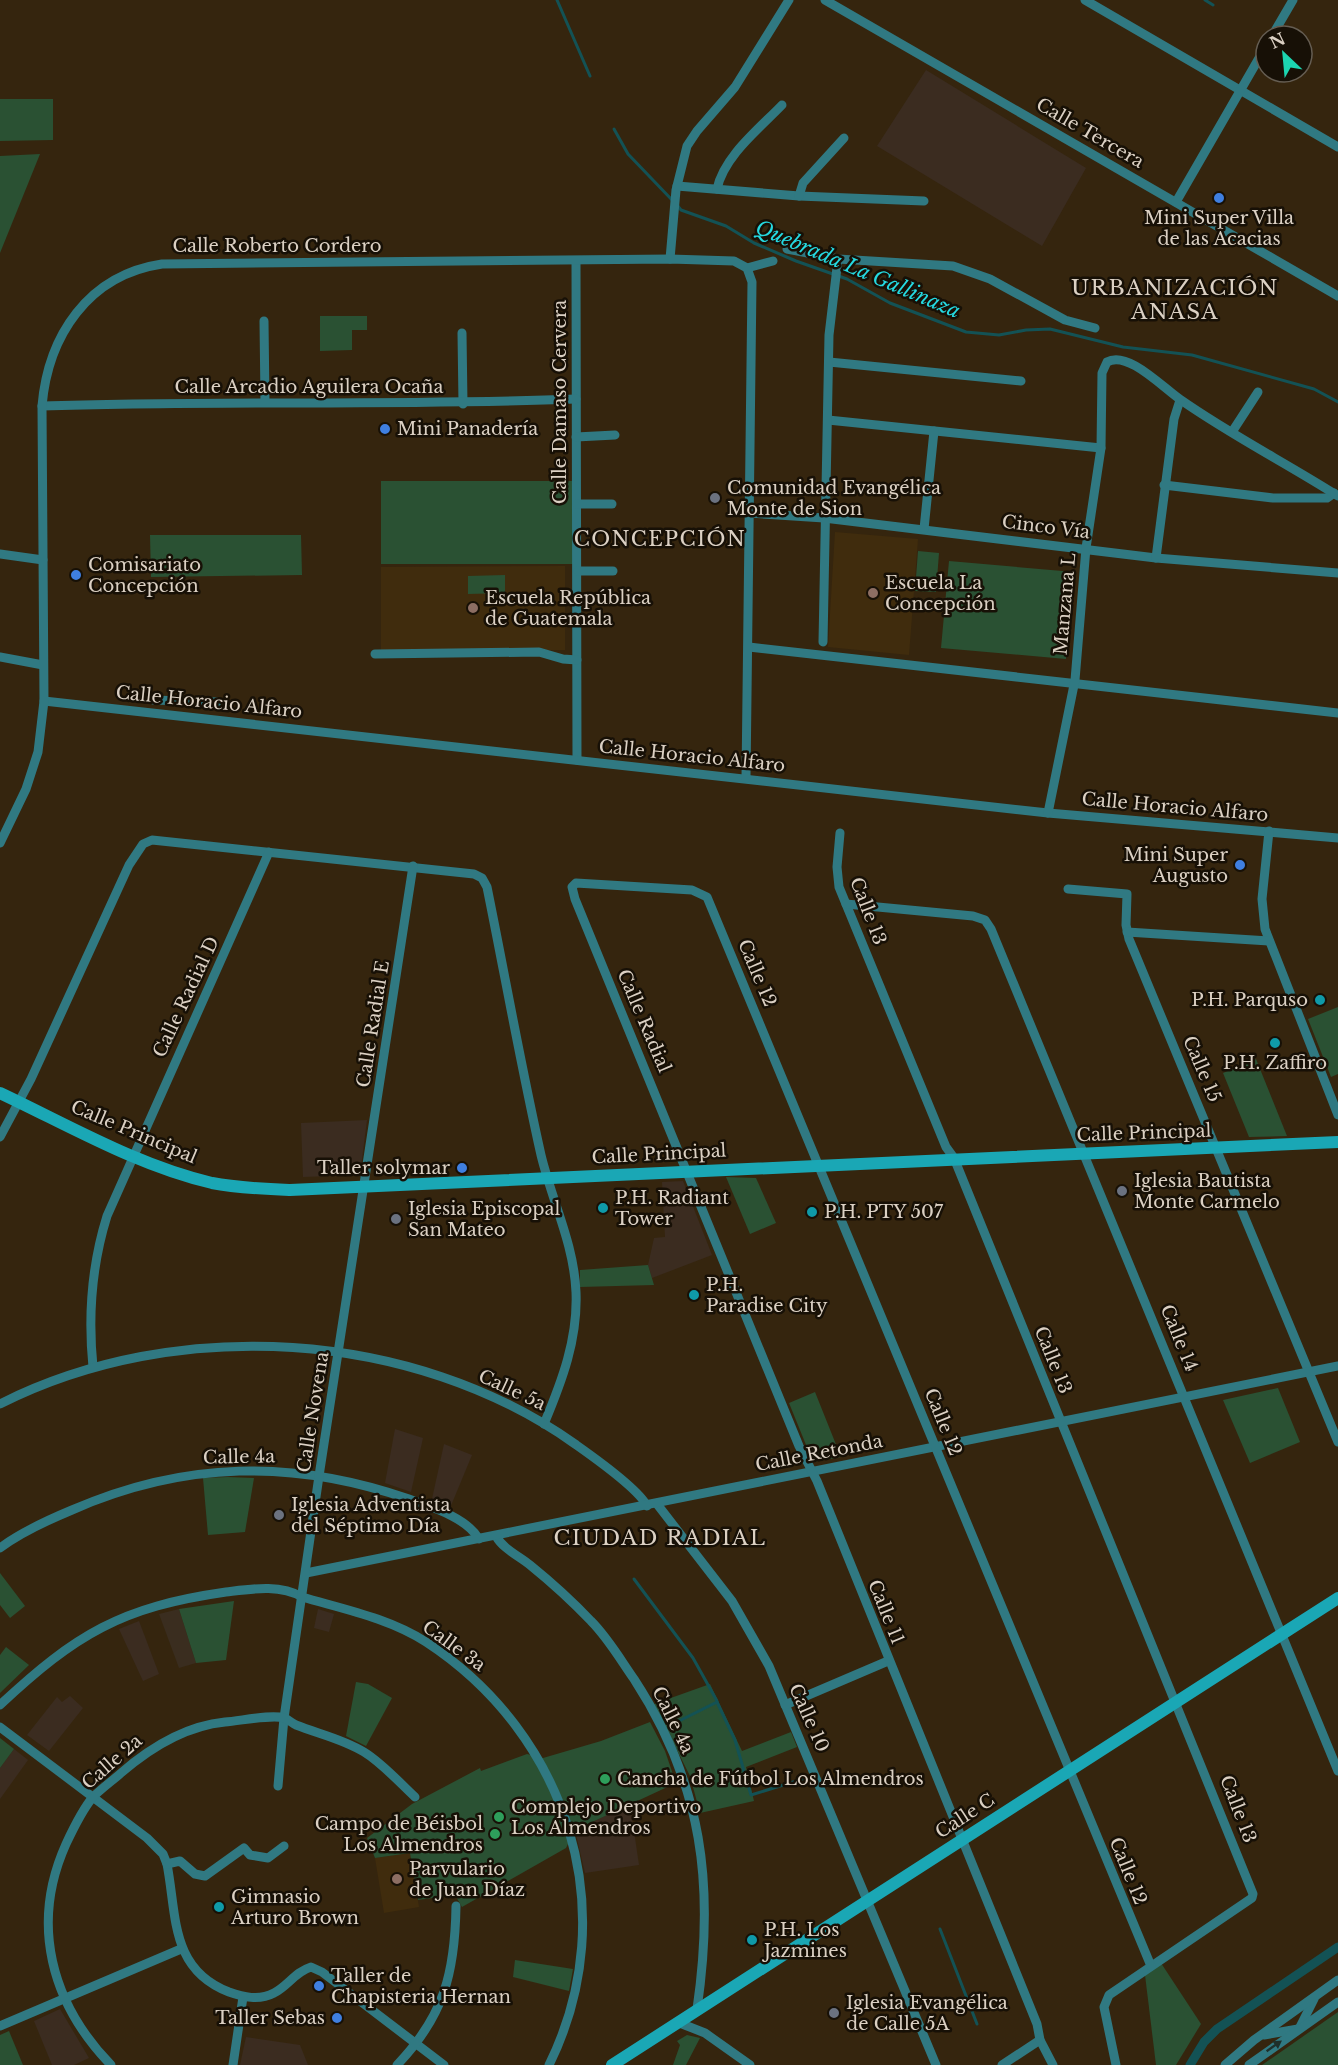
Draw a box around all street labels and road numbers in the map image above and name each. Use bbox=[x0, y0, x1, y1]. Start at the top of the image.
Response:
street label: Calle Tercera bbox=[1032, 93, 1148, 173]
street label: Calle Roberto Cordero bbox=[172, 235, 382, 257]
street label: Calle Damaso Cervera bbox=[549, 300, 571, 504]
street label: Calle Arcadio Aguilera Ocaña bbox=[175, 376, 443, 398]
street label: Cinco Vía bbox=[1001, 511, 1091, 543]
street label: Manzana L bbox=[1050, 552, 1080, 656]
street label: Calle Horacio Alfaro bbox=[115, 681, 303, 723]
street label: Calle Horacio Alfaro bbox=[598, 735, 786, 777]
street label: Calle Horacio Alfaro bbox=[1081, 788, 1269, 826]
street label: Calle 13 bbox=[845, 874, 891, 948]
street label: Calle Radial D bbox=[148, 933, 224, 1061]
street label: Calle 12 bbox=[733, 936, 781, 1010]
street label: Calle Radial E bbox=[352, 959, 394, 1089]
street label: Calle Radial bbox=[612, 966, 676, 1076]
street label: Calle 15 bbox=[1178, 1033, 1226, 1105]
street label: Calle Principal bbox=[68, 1096, 201, 1169]
street label: Calle Principal bbox=[1076, 1120, 1212, 1146]
street label: Calle Principal bbox=[591, 1139, 727, 1169]
street label: Calle 14 bbox=[1156, 1301, 1202, 1375]
street label: Calle 13 bbox=[1030, 1323, 1076, 1397]
street label: Calle Novena bbox=[293, 1350, 333, 1474]
street label: Calle 5a bbox=[475, 1365, 549, 1415]
street label: Calle 12 bbox=[920, 1385, 966, 1459]
street label: Calle Retonda bbox=[754, 1430, 884, 1476]
street label: Calle 4a bbox=[203, 1445, 275, 1469]
street label: Calle 11 bbox=[863, 1577, 909, 1647]
street label: Calle 3a bbox=[418, 1616, 490, 1676]
street label: Calle 10 bbox=[784, 1680, 834, 1756]
street label: Calle 4a bbox=[647, 1683, 699, 1757]
street label: Calle 2a bbox=[77, 1730, 147, 1794]
street label: Calle 13 bbox=[1215, 1772, 1261, 1846]
street label: Calle C bbox=[931, 1789, 999, 1843]
street label: Calle 12 bbox=[1105, 1834, 1151, 1908]

